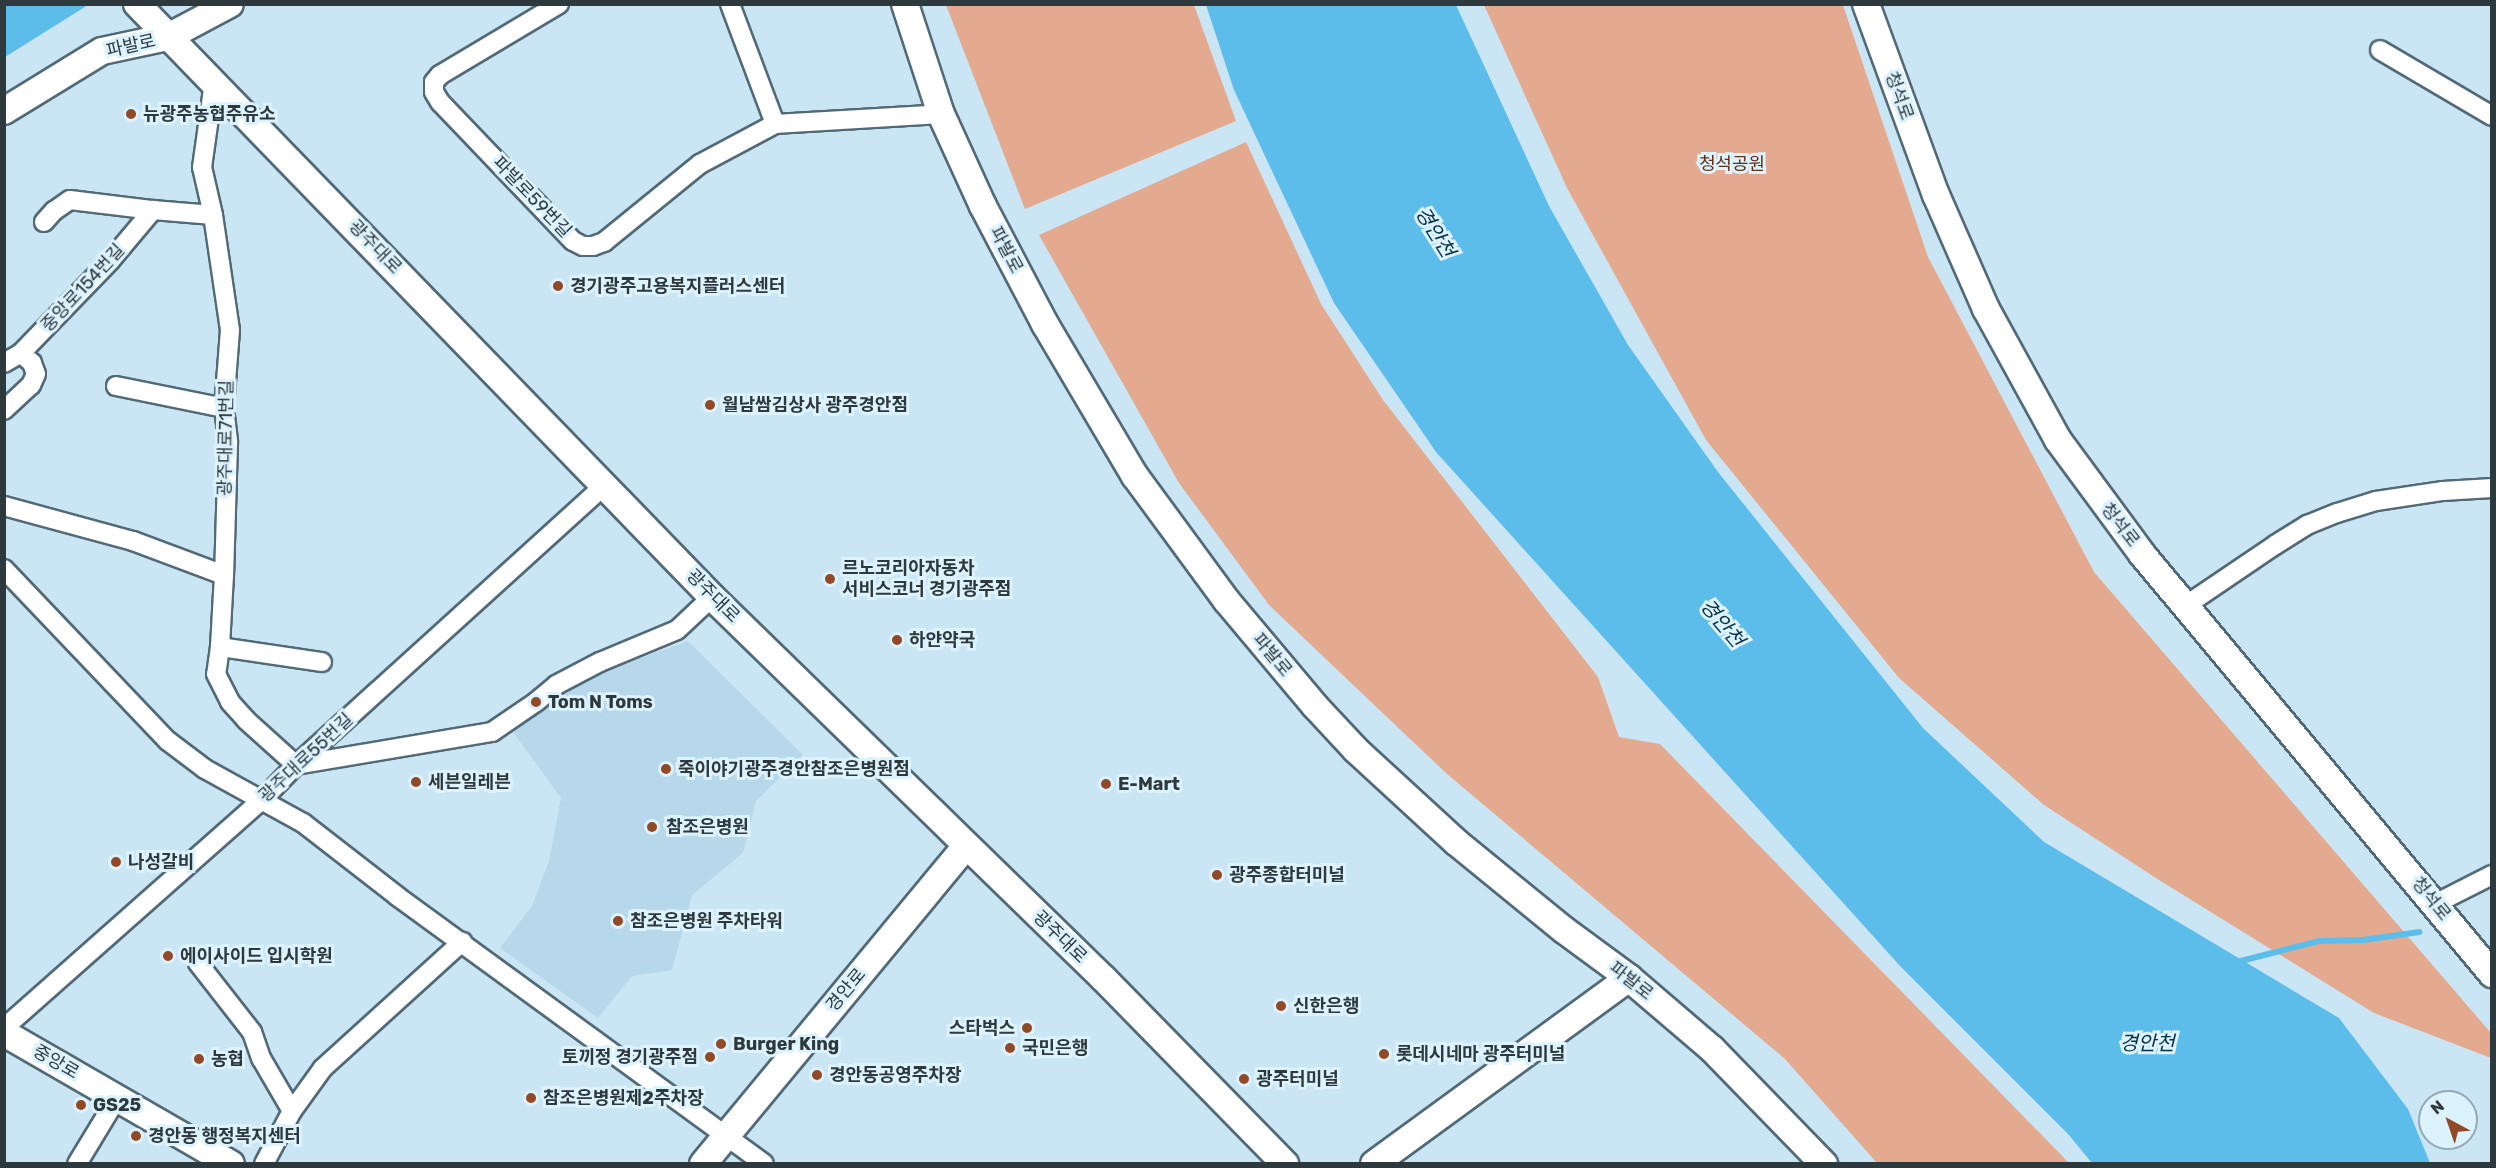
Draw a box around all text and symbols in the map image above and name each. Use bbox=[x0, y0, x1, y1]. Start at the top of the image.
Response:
street label: 파발로 bbox=[104, 30, 158, 62]
street label: 청석로 bbox=[1880, 69, 1918, 123]
place label: 뉴광주농협주유소 bbox=[143, 103, 275, 125]
marker: 뉴광주농협주유소 bbox=[124, 107, 138, 121]
street label: 파발로59번길 bbox=[488, 152, 576, 242]
park label: 청석공원 bbox=[1699, 153, 1765, 175]
water label: 경안천 bbox=[1410, 202, 1460, 262]
street label: 광주대로 bbox=[344, 216, 406, 278]
street label: 파발로 bbox=[985, 223, 1027, 277]
street label: 중앙로154번길 bbox=[37, 240, 129, 336]
place label: 경기광주고용복지플러스센터 bbox=[570, 275, 785, 297]
marker: 경기광주고용복지플러스센터 bbox=[551, 279, 565, 293]
street label: 광주대로71번길 bbox=[214, 380, 238, 496]
place label: 월남쌈김상사 광주경안점 bbox=[722, 394, 908, 416]
marker: 월남쌈김상사 광주경안점 bbox=[703, 398, 717, 412]
street label: 청석로 bbox=[2096, 499, 2144, 551]
place label: 르노코리아자동차 서비스코너 경기광주점 bbox=[842, 558, 1011, 600]
street label: 광주대로 bbox=[682, 565, 744, 627]
marker: 르노코리아자동차 서비스코너 경기광주점 bbox=[823, 572, 837, 586]
water label: 경안천 bbox=[1695, 594, 1749, 652]
place label: 하얀약국 bbox=[909, 629, 975, 651]
street label: 파발로 bbox=[1248, 629, 1296, 681]
marker: 하얀약국 bbox=[890, 633, 904, 647]
place label: Tom N Toms bbox=[548, 691, 653, 713]
marker: Tom N Toms bbox=[529, 695, 543, 709]
street label: 광주대로55번길 bbox=[254, 709, 358, 807]
place label: 죽이야기광주경안참조은병원점 bbox=[678, 758, 910, 780]
marker: 죽이야기광주경안참조은병원점 bbox=[659, 762, 673, 776]
place label: 세븐일레븐 bbox=[428, 771, 511, 793]
place label: E-Mart bbox=[1118, 773, 1180, 795]
marker: 세븐일레븐 bbox=[409, 775, 423, 789]
marker: E-Mart bbox=[1099, 777, 1113, 791]
place label: 참조은병원 bbox=[666, 816, 749, 838]
marker: 참조은병원 bbox=[643, 818, 661, 836]
place label: 나성갈비 bbox=[128, 851, 194, 873]
marker: 나성갈비 bbox=[109, 855, 123, 869]
place label: 광주종합터미널 bbox=[1229, 864, 1345, 886]
marker: 광주종합터미널 bbox=[1210, 868, 1224, 882]
street label: 청석로 bbox=[2407, 873, 2455, 925]
street label: 광주대로 bbox=[1029, 906, 1091, 968]
place label: 참조은병원 주차타워 bbox=[630, 910, 783, 932]
marker: 참조은병원 주차타워 bbox=[611, 914, 625, 928]
place label: 에이사이드 입시학원 bbox=[180, 945, 333, 967]
marker: 에이사이드 입시학원 bbox=[161, 949, 175, 963]
street label: 파발로 bbox=[1605, 957, 1657, 1005]
street label: 경안로 bbox=[822, 964, 870, 1016]
place label: 신한은행 bbox=[1293, 995, 1359, 1017]
marker: 신한은행 bbox=[1274, 999, 1288, 1013]
place label: 스타벅스 bbox=[949, 1017, 1015, 1039]
marker: 스타벅스 bbox=[1020, 1021, 1034, 1035]
water label: 경안천 bbox=[2119, 1031, 2175, 1055]
place label: Burger King bbox=[733, 1033, 839, 1055]
marker: Burger King bbox=[714, 1037, 728, 1051]
place label: 국민은행 bbox=[1022, 1037, 1088, 1059]
street label: 중앙로 bbox=[29, 1040, 83, 1084]
marker: 국민은행 bbox=[1003, 1041, 1017, 1055]
place label: 롯데시네마 광주터미널 bbox=[1396, 1043, 1565, 1065]
place label: 토끼정 경기광주점 bbox=[562, 1046, 698, 1068]
marker: 롯데시네마 광주터미널 bbox=[1377, 1047, 1391, 1061]
place label: 농협 bbox=[211, 1048, 244, 1070]
marker: 토끼정 경기광주점 bbox=[703, 1050, 717, 1064]
marker: 농협 bbox=[192, 1052, 206, 1066]
place label: 경안동공영주차장 bbox=[829, 1064, 961, 1086]
marker: 경안동공영주차장 bbox=[810, 1068, 824, 1082]
place label: 광주터미널 bbox=[1256, 1068, 1339, 1090]
marker: 광주터미널 bbox=[1237, 1072, 1251, 1086]
place label: 참조은병원제2주차장 bbox=[543, 1087, 704, 1109]
north arrow bbox=[2418, 1090, 2478, 1150]
marker: 참조은병원제2주차장 bbox=[524, 1091, 538, 1105]
place label: GS25 bbox=[93, 1094, 141, 1116]
text: N bbox=[2427, 1096, 2448, 1118]
marker: GS25 bbox=[74, 1098, 88, 1112]
place label: 경안동 행정복지센터 bbox=[148, 1125, 301, 1147]
marker: 경안동 행정복지센터 bbox=[129, 1129, 143, 1143]

